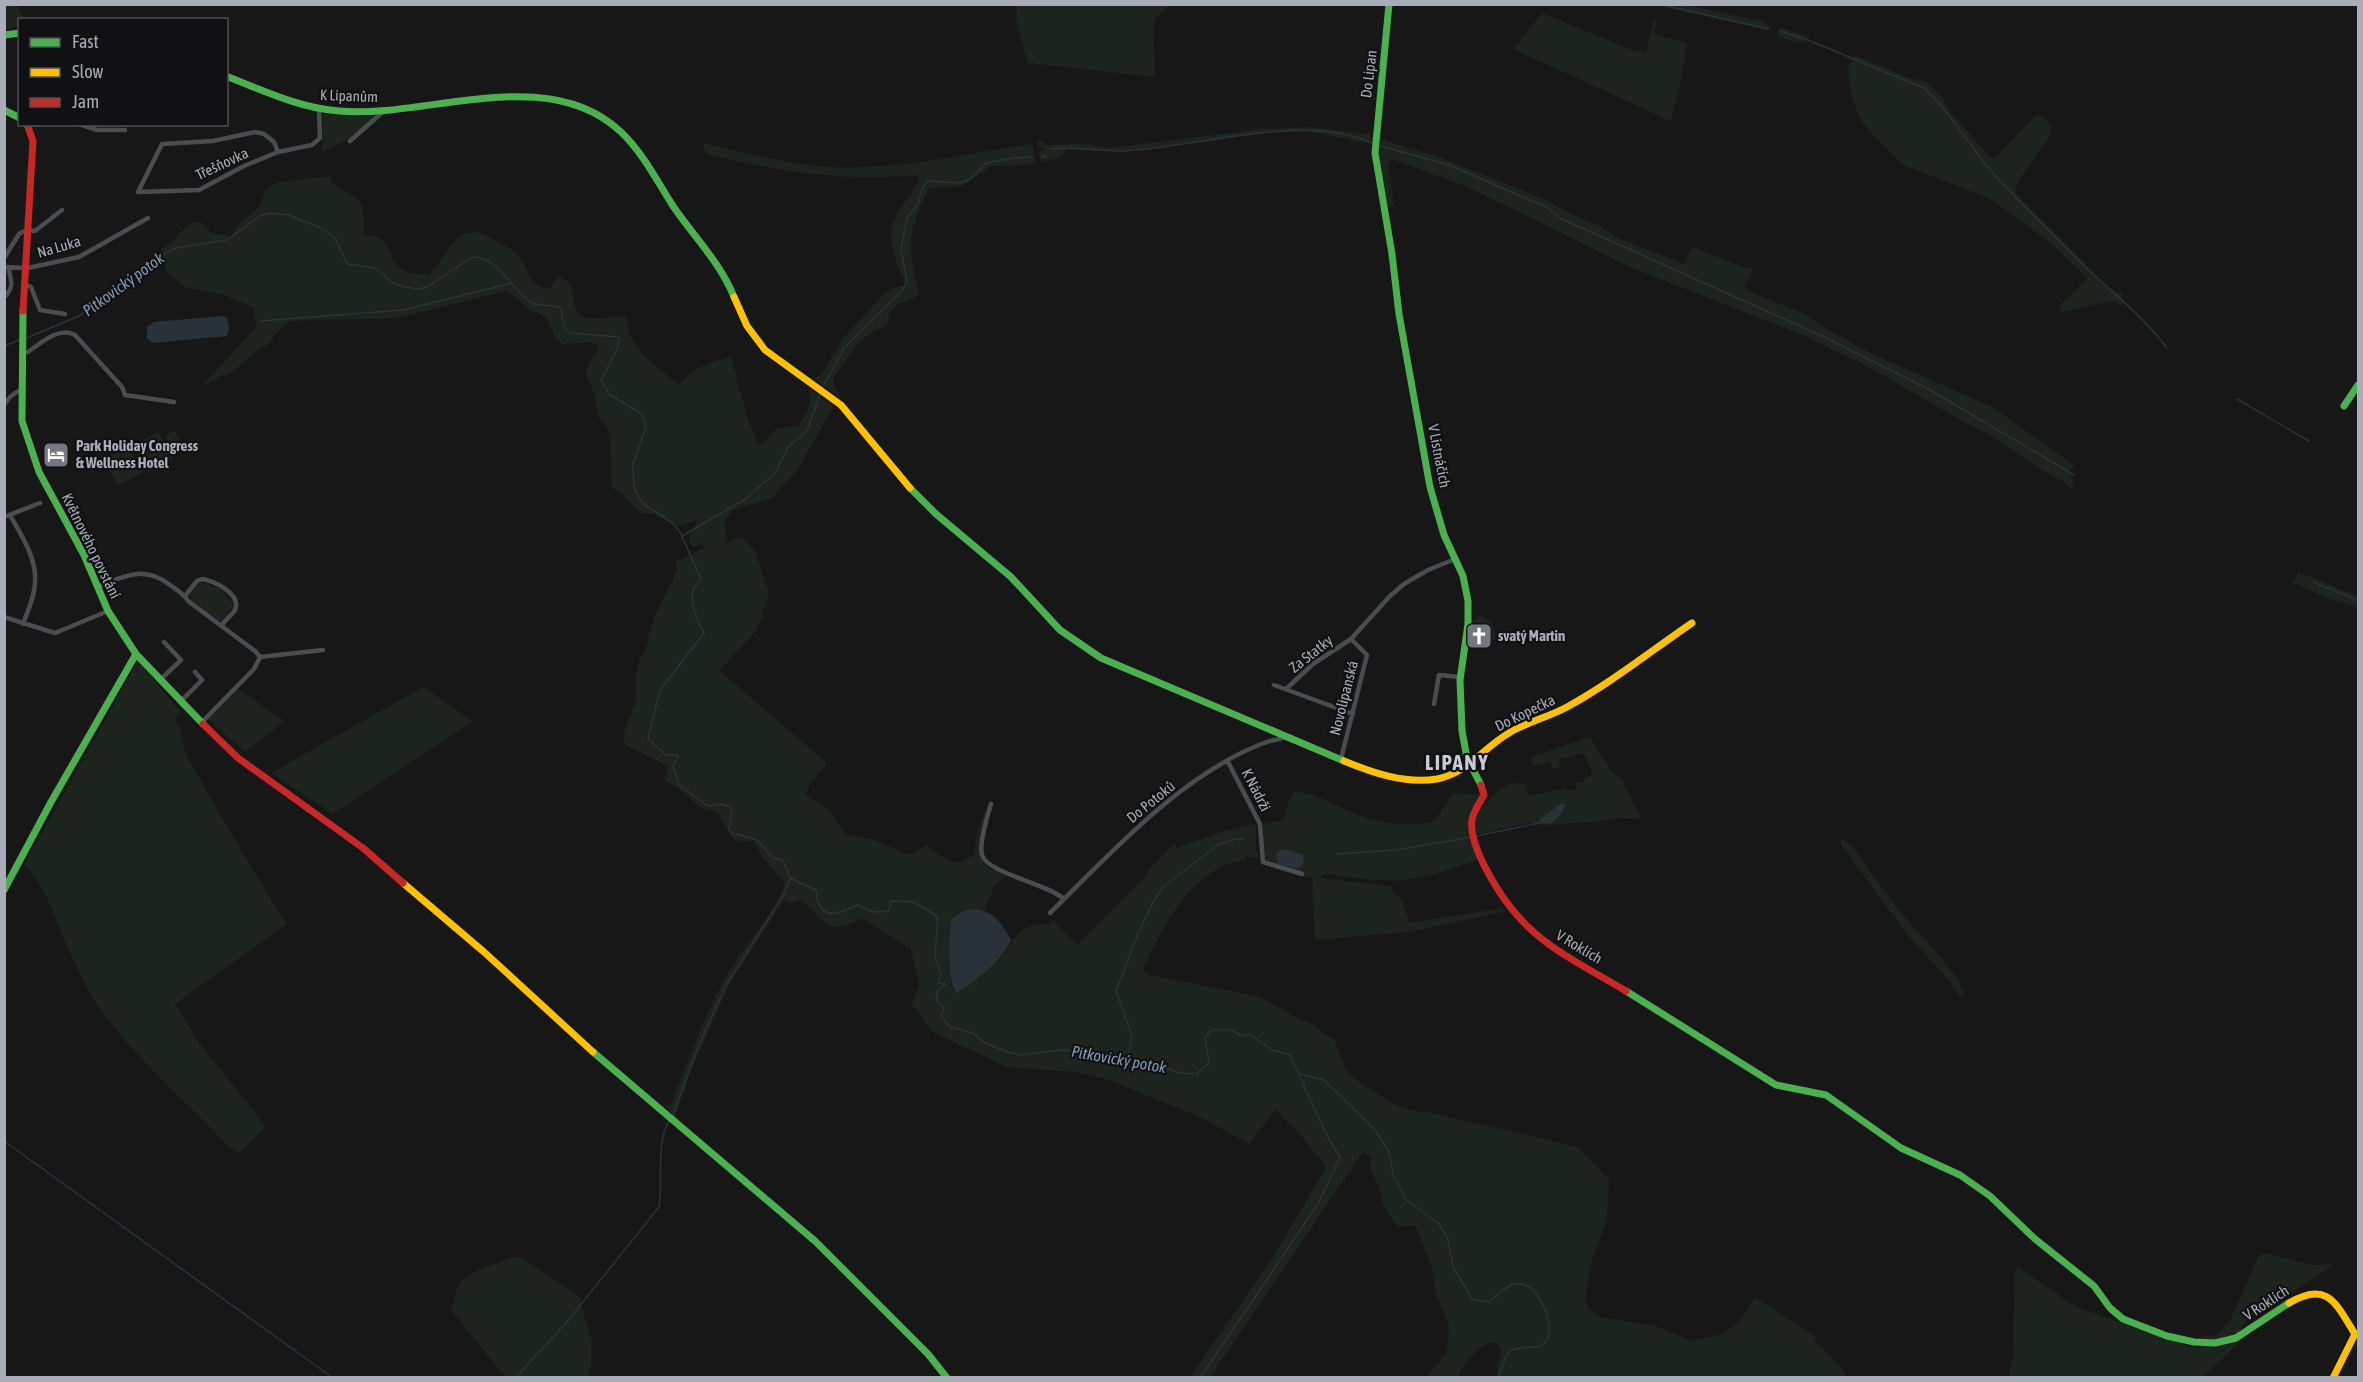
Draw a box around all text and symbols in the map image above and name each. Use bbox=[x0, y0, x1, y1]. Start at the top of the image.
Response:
legend bbox=[18, 18, 228, 126]
text: Fast bbox=[72, 31, 99, 52]
street label: Do Lipan bbox=[1357, 49, 1380, 99]
text: Slow bbox=[72, 61, 103, 82]
street label: K Lipanům bbox=[320, 86, 378, 105]
text: Jam bbox=[72, 91, 99, 112]
street label: Třešňovka bbox=[193, 144, 251, 183]
street label: Na Luka bbox=[35, 232, 83, 261]
water label: Pitkovický potok bbox=[79, 248, 168, 320]
street label: V Listnáčích bbox=[1425, 423, 1454, 489]
place label: Park Holiday Congress & Wellness Hotel bbox=[76, 437, 199, 471]
hotel icon: Park Holiday Congress & Wellness Hotel bbox=[41, 440, 71, 470]
street label: Květnového povstání bbox=[59, 490, 125, 602]
church icon: svatý Martin bbox=[1464, 621, 1494, 651]
place label: svatý Martin bbox=[1498, 627, 1565, 644]
street label: Za Statky bbox=[1286, 631, 1336, 676]
street label: Novolipanská bbox=[1326, 659, 1361, 737]
street label: Do Kopečka bbox=[1492, 691, 1558, 734]
district label: LIPANY bbox=[1425, 750, 1489, 774]
street label: K Nádrži bbox=[1239, 766, 1274, 814]
street label: Do Potoků bbox=[1123, 777, 1178, 826]
street label: V Roklích bbox=[1553, 926, 1605, 967]
water label: Pitkovický potok bbox=[1070, 1042, 1169, 1077]
street label: V Roklích bbox=[2240, 1282, 2292, 1324]

